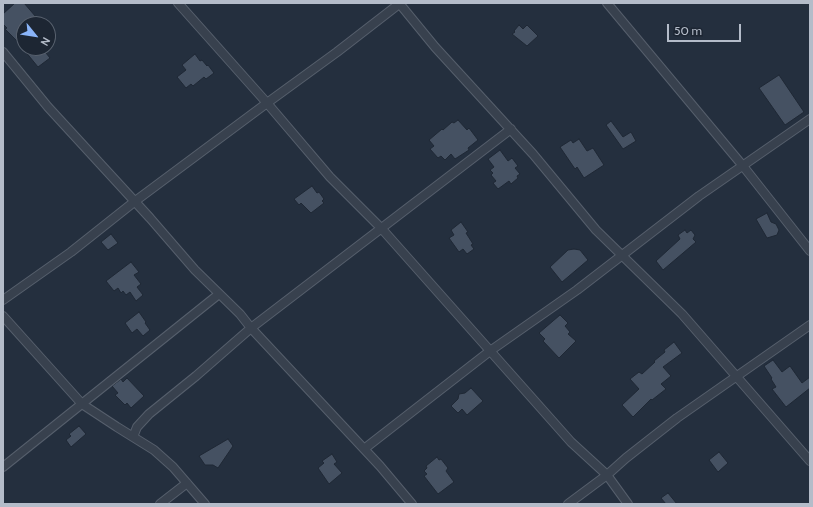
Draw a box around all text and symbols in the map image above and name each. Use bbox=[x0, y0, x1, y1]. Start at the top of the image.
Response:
north arrow bbox=[16, 16, 56, 56]
scale bar bbox=[669, 16, 743, 42]
text: 50 m bbox=[674, 23, 702, 38]
text: N bbox=[38, 35, 54, 48]

